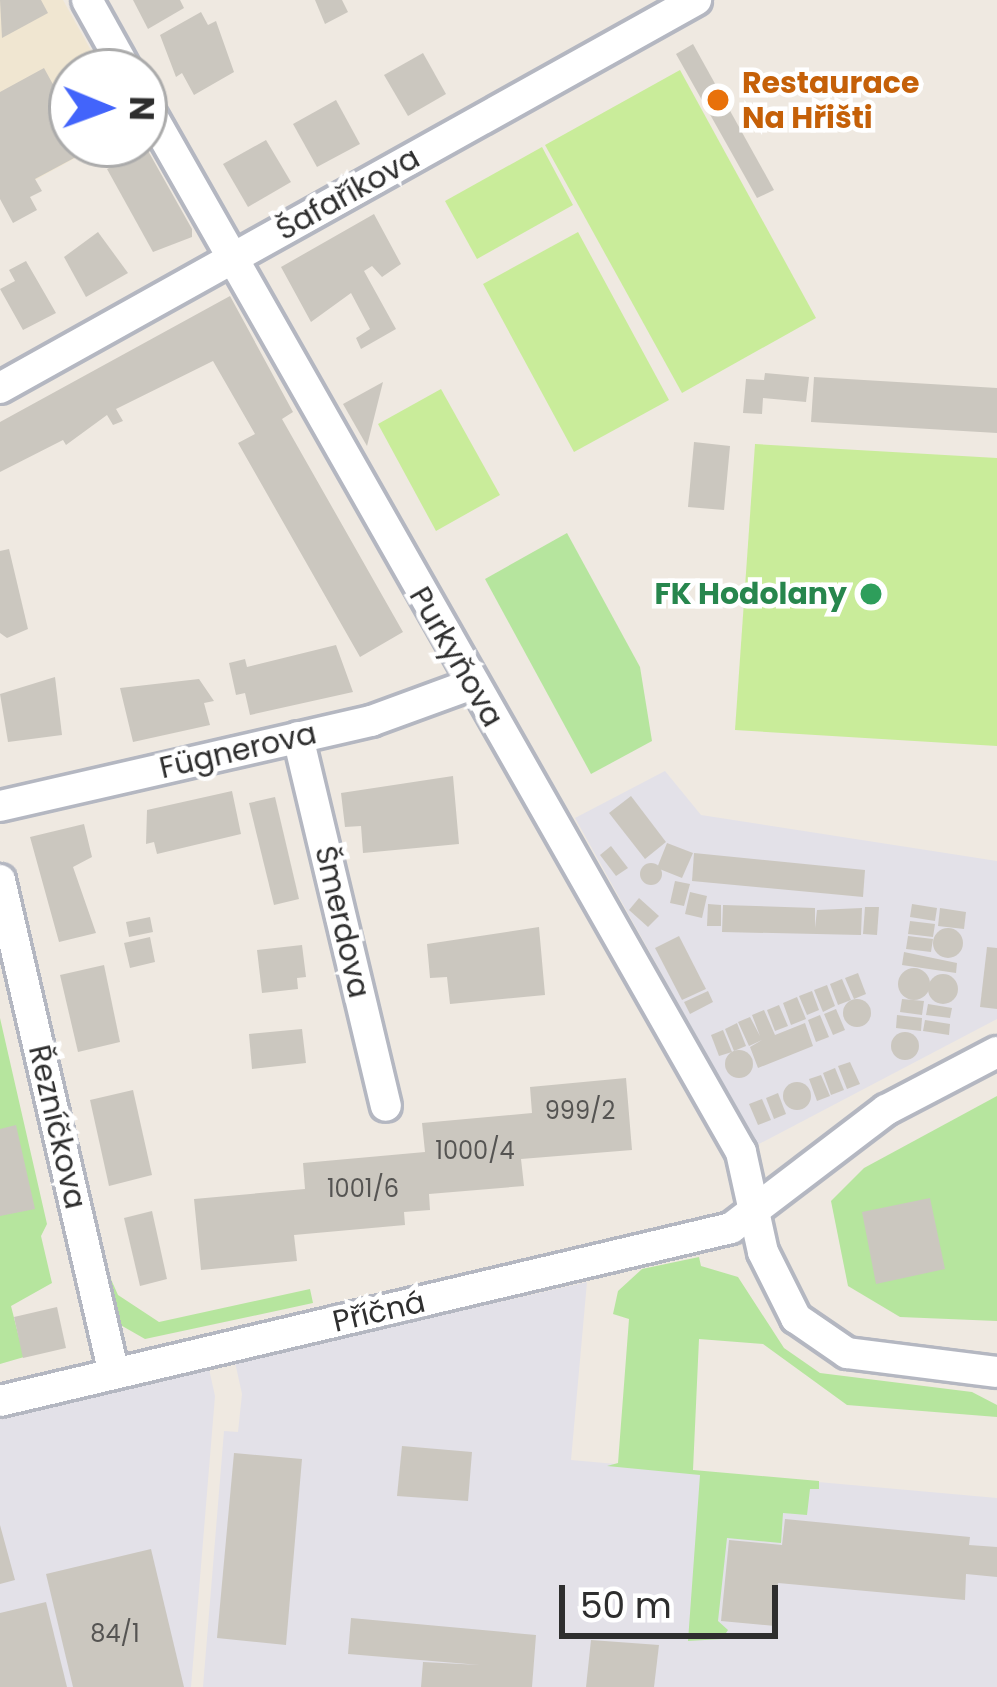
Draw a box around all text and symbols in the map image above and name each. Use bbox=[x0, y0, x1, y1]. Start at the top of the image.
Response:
north arrow bbox=[48, 48, 168, 168]
place label: Restaurace Na Hřišti bbox=[742, 65, 919, 136]
marker: Restaurace Na Hřišti bbox=[705, 87, 731, 113]
text: N bbox=[118, 96, 165, 121]
street label: Šafaříkova bbox=[270, 140, 426, 248]
place label: FK Hodolany bbox=[654, 576, 847, 612]
street label: Purkyňova bbox=[402, 581, 510, 733]
marker: FK Hodolany bbox=[858, 581, 884, 607]
street label: Fügnerova bbox=[156, 715, 320, 787]
street label: Šmerdova bbox=[307, 842, 377, 1002]
street label: Řezníčkova bbox=[21, 1042, 93, 1212]
house number: 999/2 bbox=[545, 1097, 615, 1125]
house number: 1000/4 bbox=[435, 1137, 515, 1165]
house number: 1001/6 bbox=[327, 1175, 399, 1203]
street label: Příčná bbox=[329, 1284, 429, 1340]
scale bar bbox=[565, 1561, 784, 1635]
text: 50 m bbox=[580, 1580, 672, 1631]
house number: 84/1 bbox=[90, 1620, 140, 1648]

